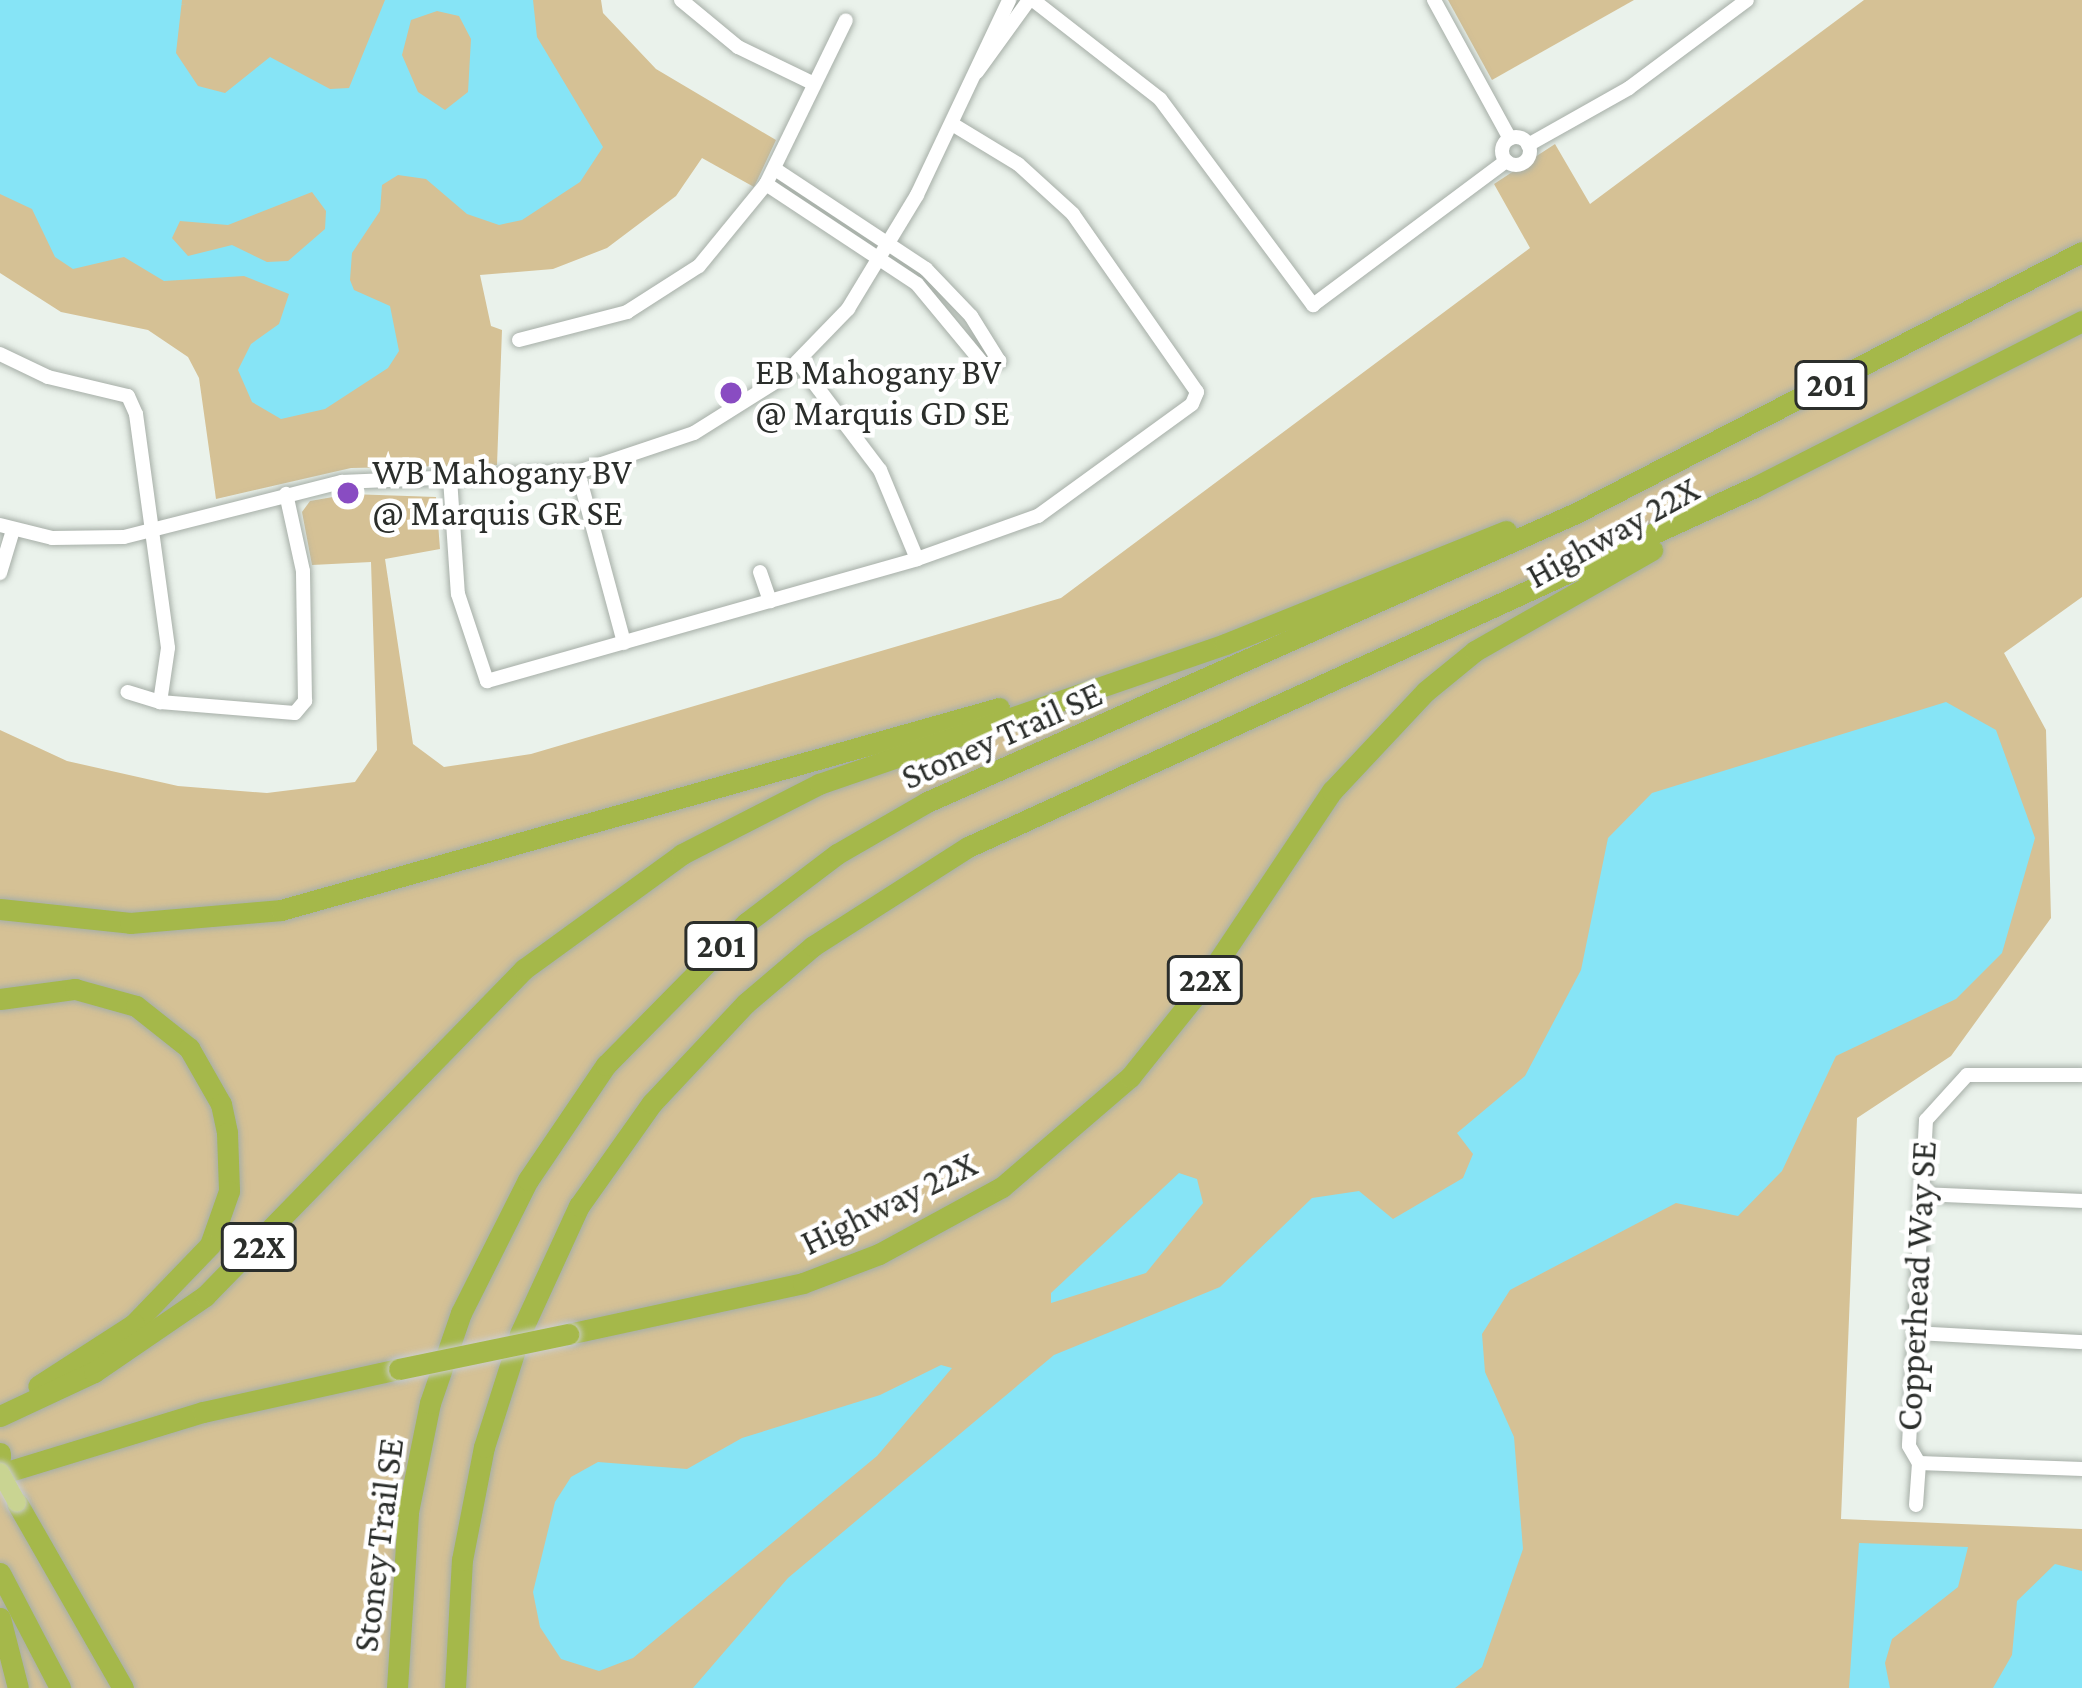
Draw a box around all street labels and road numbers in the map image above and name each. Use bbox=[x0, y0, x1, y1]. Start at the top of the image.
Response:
road number: 201 bbox=[1792, 358, 1870, 412]
street label: Highway 22X bbox=[1519, 468, 1707, 598]
street label: Stoney Trail SE bbox=[895, 673, 1109, 799]
road number: 201 bbox=[682, 919, 760, 973]
road number: 22X bbox=[1166, 953, 1244, 1007]
street label: Copperhead Way SE bbox=[1888, 1140, 1946, 1432]
street label: Highway 22X bbox=[794, 1143, 984, 1265]
road number: 22X bbox=[220, 1220, 298, 1274]
street label: Stoney Trail SE bbox=[344, 1436, 414, 1654]

